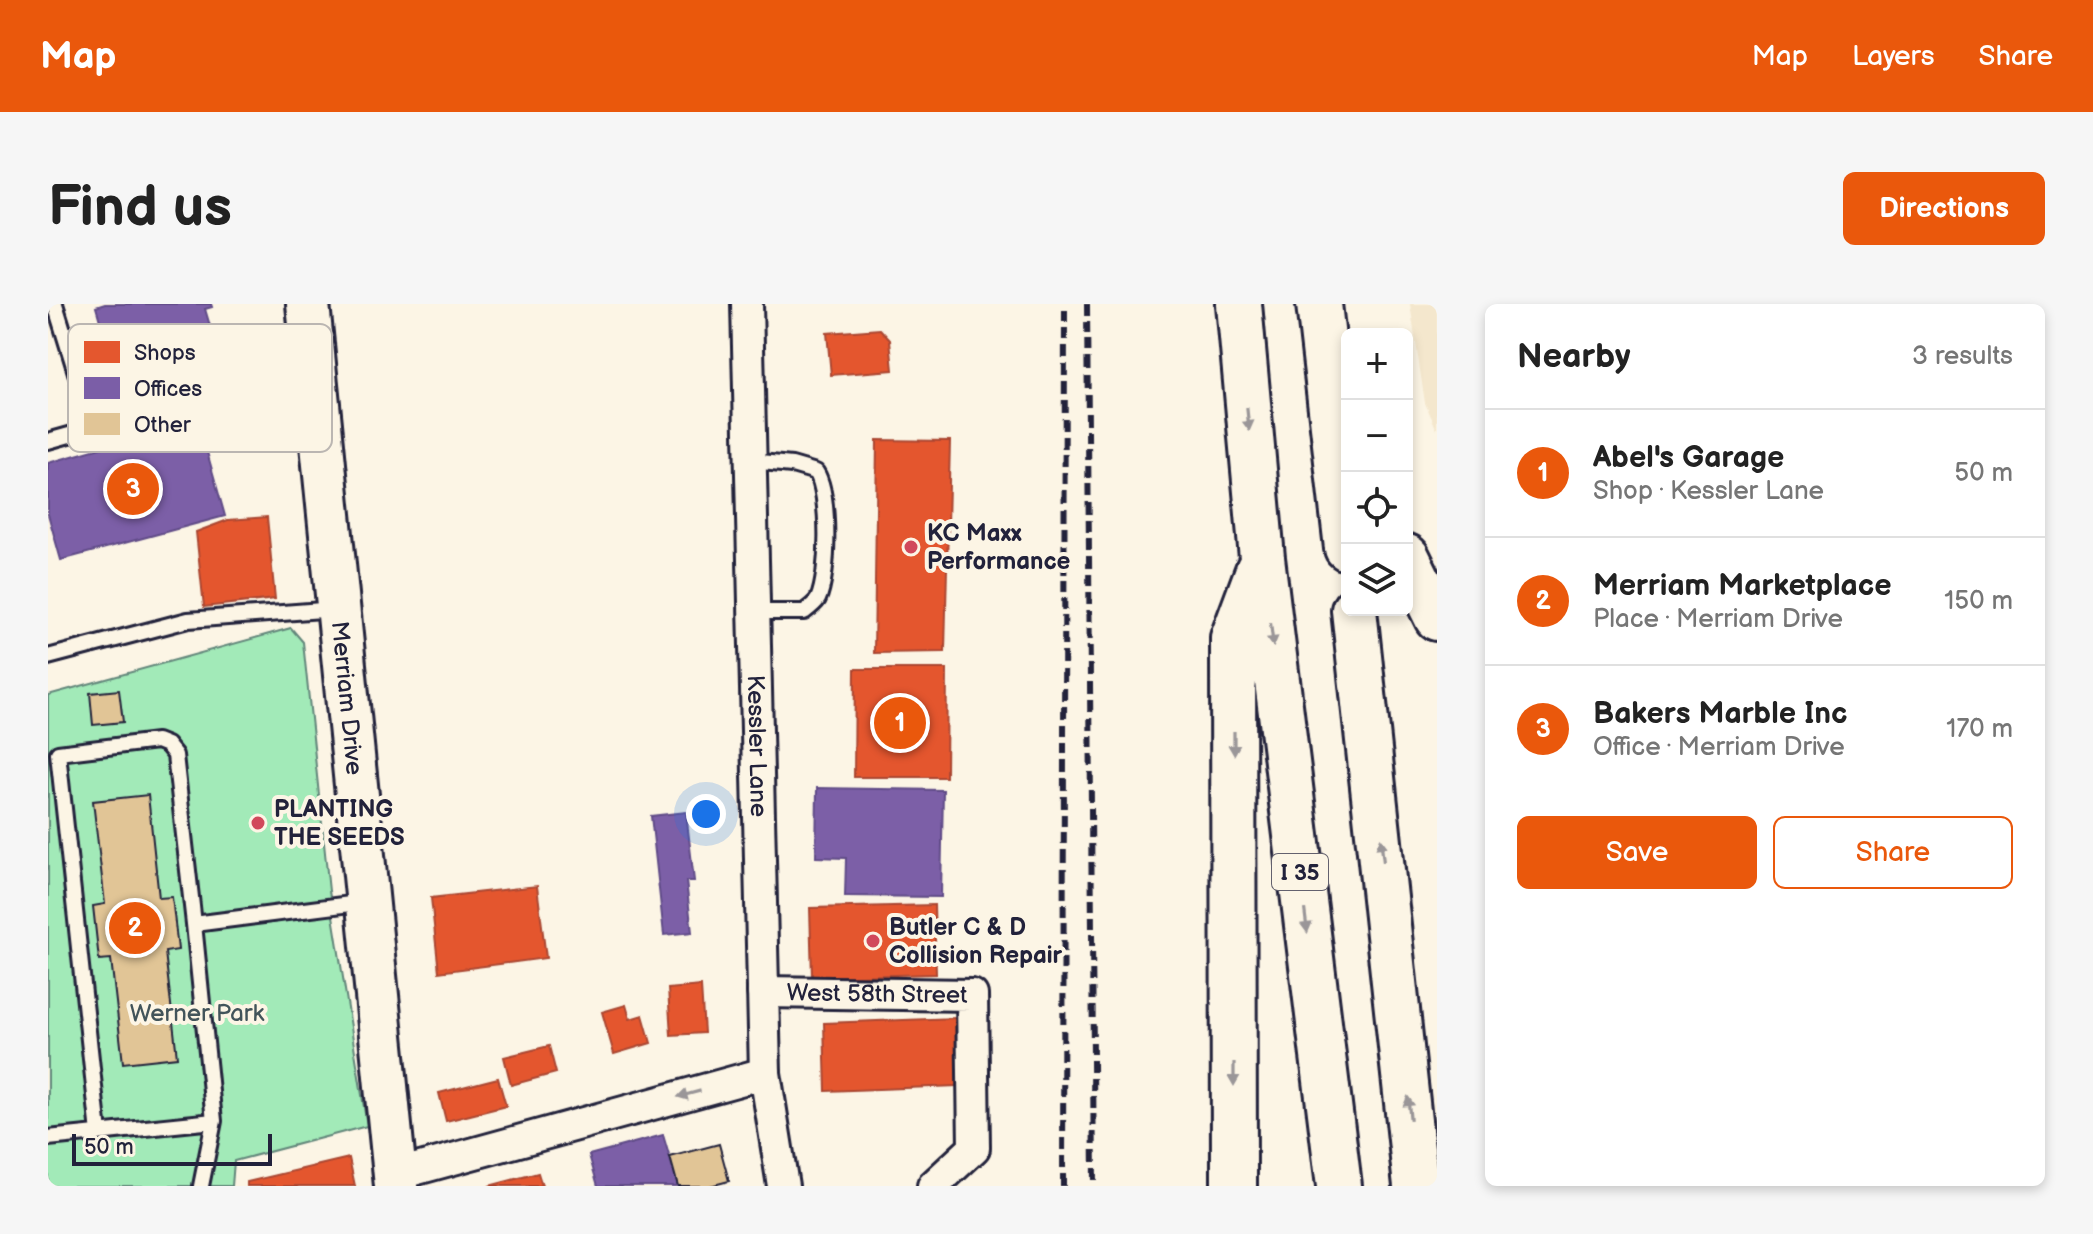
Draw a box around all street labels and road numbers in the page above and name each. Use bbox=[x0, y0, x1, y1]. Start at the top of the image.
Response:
street label: Merriam Drive bbox=[325, 620, 369, 776]
street label: Kessler Lane bbox=[741, 674, 773, 817]
road number: I 35 bbox=[1272, 854, 1328, 890]
street label: West 58th Street bbox=[786, 978, 968, 1010]

